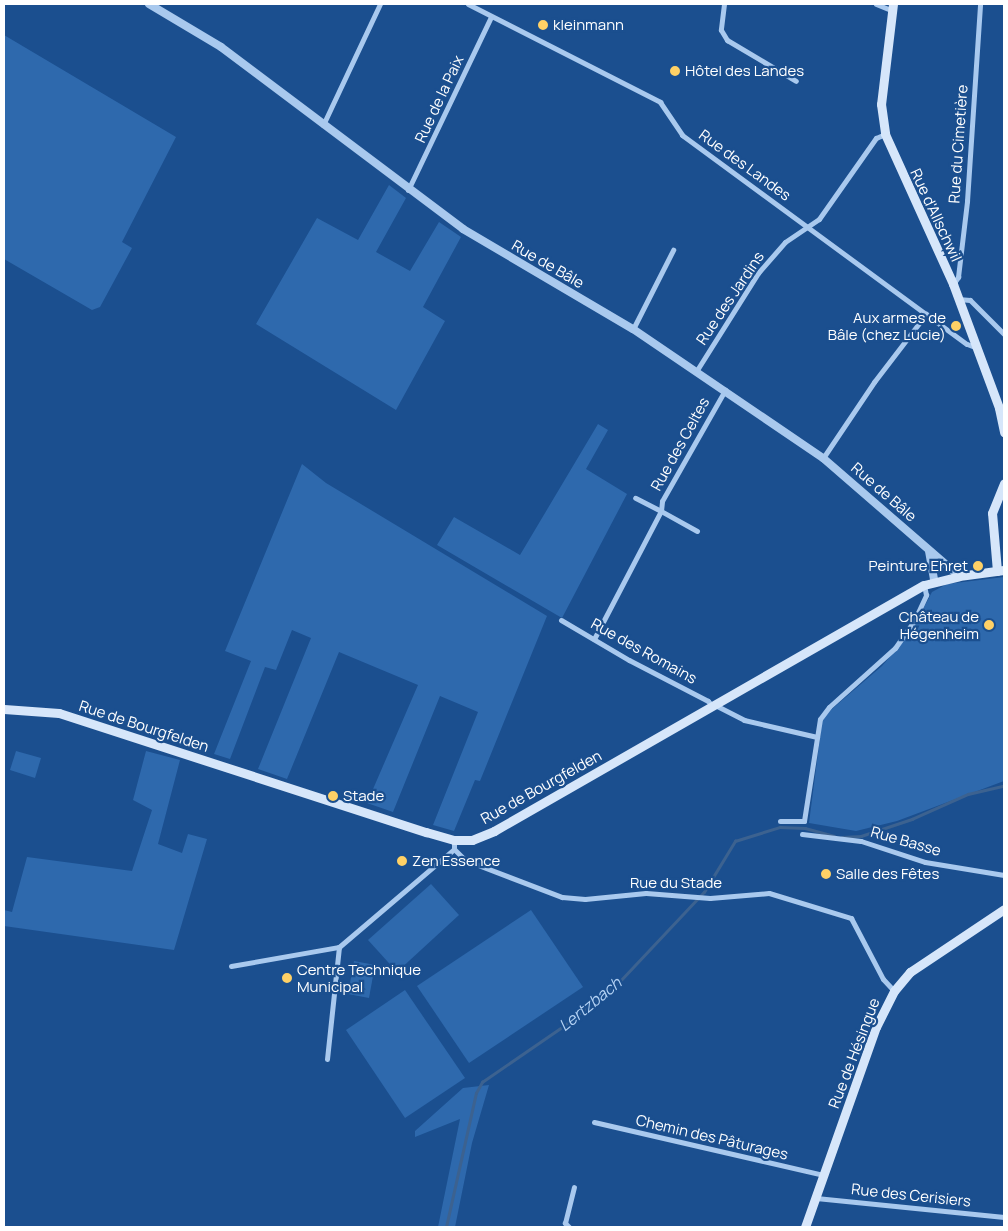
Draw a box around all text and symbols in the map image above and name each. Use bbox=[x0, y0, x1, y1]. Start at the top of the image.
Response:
place label: kleinmann bbox=[553, 16, 624, 34]
marker: kleinmann bbox=[537, 19, 549, 31]
street label: Rue de la Paix bbox=[411, 53, 467, 145]
place label: Hôtel des Landes bbox=[685, 62, 804, 80]
marker: Hôtel des Landes bbox=[669, 65, 681, 77]
street label: Rue du Cimetière bbox=[945, 84, 971, 204]
street label: Rue des Landes bbox=[696, 126, 794, 204]
street label: Rue d'Allschwil bbox=[907, 166, 965, 264]
street label: Rue de Bâle bbox=[509, 236, 587, 292]
street label: Rue des Jardins bbox=[692, 248, 768, 348]
place label: Aux armes de Bâle (chez Lucie) bbox=[828, 308, 946, 343]
marker: Aux armes de Bâle (chez Lucie) bbox=[950, 320, 962, 332]
street label: Rue des Celtes bbox=[647, 394, 713, 494]
street label: Rue de Bâle bbox=[848, 459, 920, 525]
place label: Peinture Ehret bbox=[868, 557, 968, 575]
marker: Peinture Ehret bbox=[972, 560, 984, 572]
place label: Château de Hégenheim bbox=[899, 607, 979, 642]
street label: Rue des Romains bbox=[588, 614, 700, 688]
marker: Château de Hégenheim bbox=[983, 619, 995, 631]
street label: Rue de Bourgfelden bbox=[77, 697, 211, 755]
street label: Rue de Bourgfelden bbox=[477, 746, 605, 828]
place label: Stade bbox=[343, 787, 384, 805]
marker: Stade bbox=[327, 790, 339, 802]
street label: Rue Basse bbox=[869, 822, 943, 860]
place label: Zen Essence bbox=[412, 852, 500, 870]
marker: Zen Essence bbox=[396, 855, 408, 867]
place label: Salle des Fêtes bbox=[836, 865, 939, 883]
marker: Salle des Fêtes bbox=[820, 868, 832, 880]
street label: Rue du Stade bbox=[630, 874, 722, 892]
place label: Centre Technique Municipal bbox=[297, 960, 421, 995]
marker: Centre Technique Municipal bbox=[281, 972, 293, 984]
water label: Lertzbach bbox=[555, 973, 625, 1035]
street label: Rue de Hésingue bbox=[825, 995, 883, 1111]
street label: Chemin des Pâturages bbox=[634, 1111, 790, 1163]
street label: Rue des Cerisiers bbox=[850, 1180, 972, 1210]

